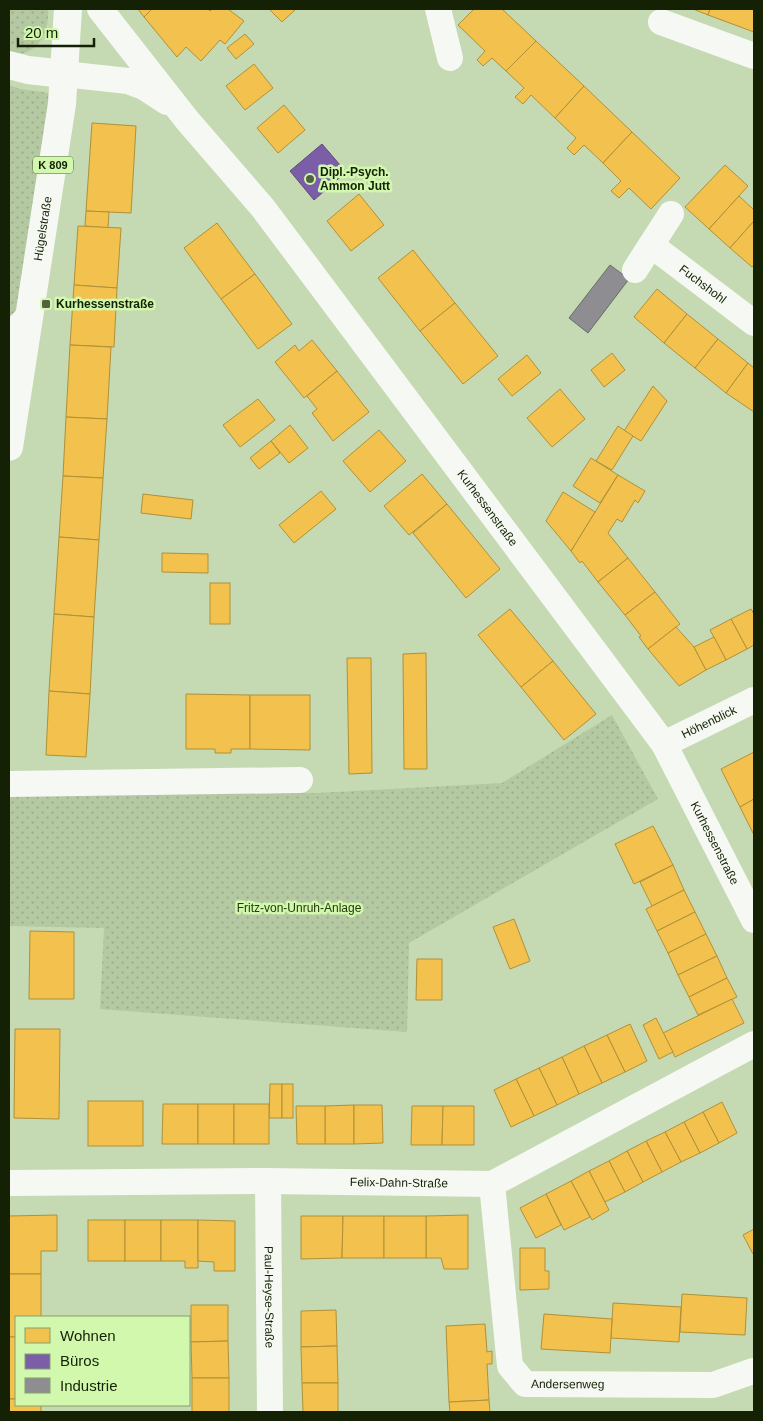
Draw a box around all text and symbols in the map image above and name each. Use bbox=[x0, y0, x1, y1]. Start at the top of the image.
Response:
scale bar bbox=[18, 15, 94, 47]
text: 20 m bbox=[25, 24, 58, 41]
road number: K 809 bbox=[33, 156, 73, 174]
place label: Dipl.-Psych. Ammon Jutt bbox=[320, 165, 390, 193]
marker: Dipl.-Psych. Ammon Jutt bbox=[304, 173, 316, 185]
street label: Hügelstraße bbox=[31, 195, 55, 262]
street label: Fuchshohl bbox=[676, 262, 729, 307]
place label: Kurhessenstraße bbox=[56, 297, 154, 311]
marker: Kurhessenstraße bbox=[40, 298, 52, 310]
street label: Kurhessenstraße bbox=[454, 467, 521, 549]
street label: Höhenblick bbox=[679, 702, 740, 741]
street label: Kurhessenstraße bbox=[688, 799, 742, 887]
park label: Fritz-von-Unruh-Anlage bbox=[237, 901, 362, 915]
street label: Felix-Dahn-Straße bbox=[350, 1175, 448, 1190]
street label: Paul-Heyse-Straße bbox=[262, 1246, 276, 1348]
legend bbox=[15, 1316, 190, 1406]
text: Wohnen bbox=[60, 1327, 116, 1344]
text: Büros bbox=[60, 1352, 99, 1369]
text: Industrie bbox=[60, 1377, 118, 1394]
street label: Andersenweg bbox=[531, 1377, 604, 1391]

